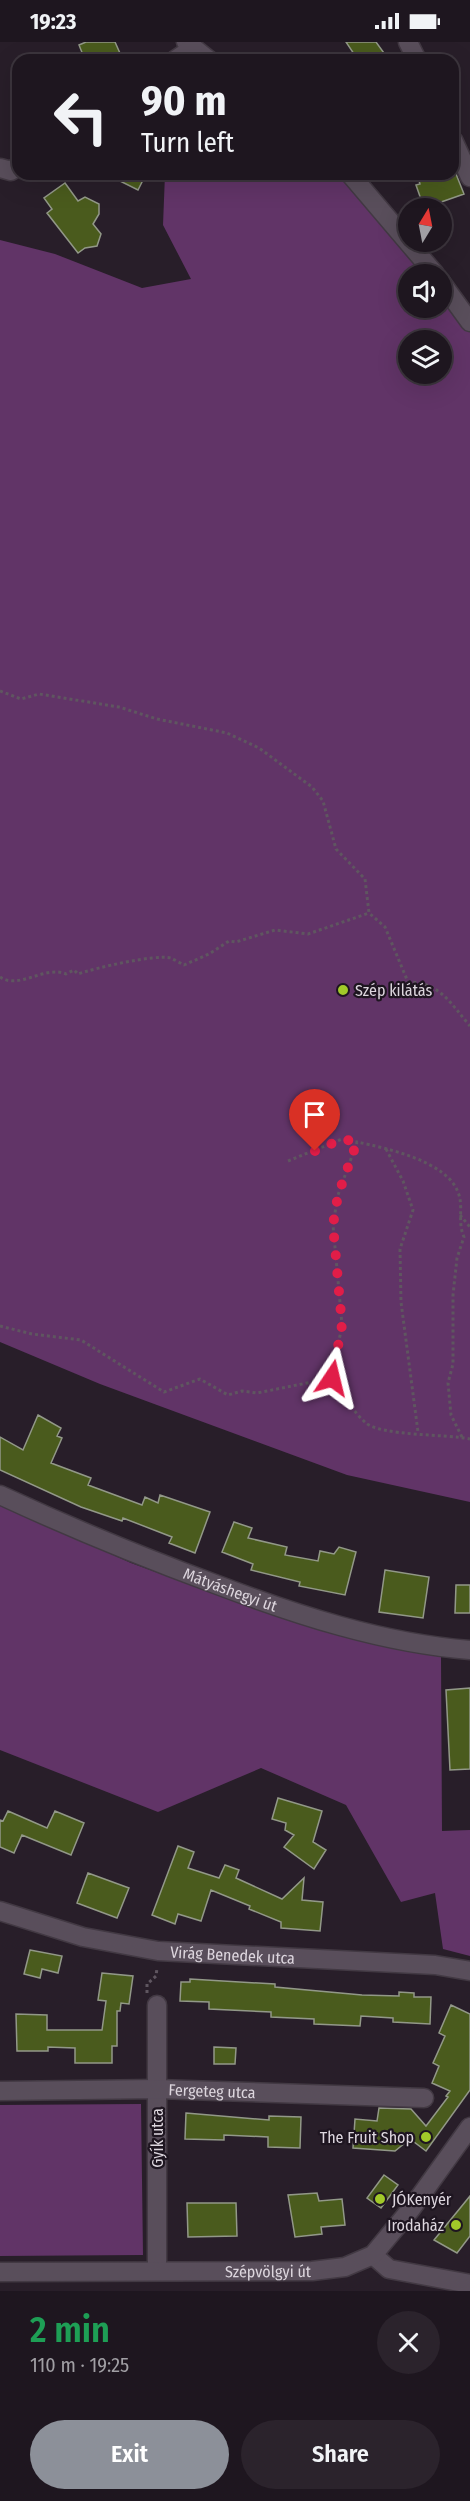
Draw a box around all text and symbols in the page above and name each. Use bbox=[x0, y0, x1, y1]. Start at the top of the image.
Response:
text: 19:23 bbox=[30, 8, 76, 35]
text: 90 m bbox=[141, 76, 226, 126]
icon: left bbox=[42, 78, 120, 156]
text: Turn left bbox=[141, 127, 234, 159]
north arrow bbox=[398, 198, 452, 252]
map controls bbox=[398, 198, 452, 384]
button: sound bbox=[398, 264, 452, 318]
button: layers bbox=[398, 330, 452, 384]
place label: Szép kilátás bbox=[355, 981, 432, 1000]
marker: Szép kilátás bbox=[336, 983, 350, 997]
pin bbox=[289, 1089, 340, 1151]
icon: arrive bbox=[298, 1098, 331, 1131]
position arrow bbox=[300, 1346, 364, 1410]
street label: Mátyáshegyi út bbox=[181, 1564, 280, 1615]
street label: Virág Benedek utca bbox=[170, 1942, 296, 1967]
street label: Fergeteg utca bbox=[168, 2080, 256, 2102]
street label: Gyík utca bbox=[148, 2108, 167, 2168]
place label: The Fruit Shop bbox=[320, 2128, 414, 2147]
marker: The Fruit Shop bbox=[419, 2130, 433, 2144]
place label: JÓKenyér bbox=[392, 2190, 452, 2209]
marker: JÓKenyér bbox=[373, 2192, 387, 2206]
place label: Irodaház bbox=[387, 2216, 444, 2235]
marker: Irodaház bbox=[449, 2218, 463, 2232]
street label: Szépvölgyi út bbox=[225, 2262, 312, 2281]
text: 2 min bbox=[30, 2308, 110, 2352]
button: close bbox=[377, 2311, 440, 2374]
text: 110 m · 19:25 bbox=[30, 2353, 129, 2377]
button: Exit bbox=[30, 2420, 229, 2489]
button: Share bbox=[241, 2420, 440, 2489]

